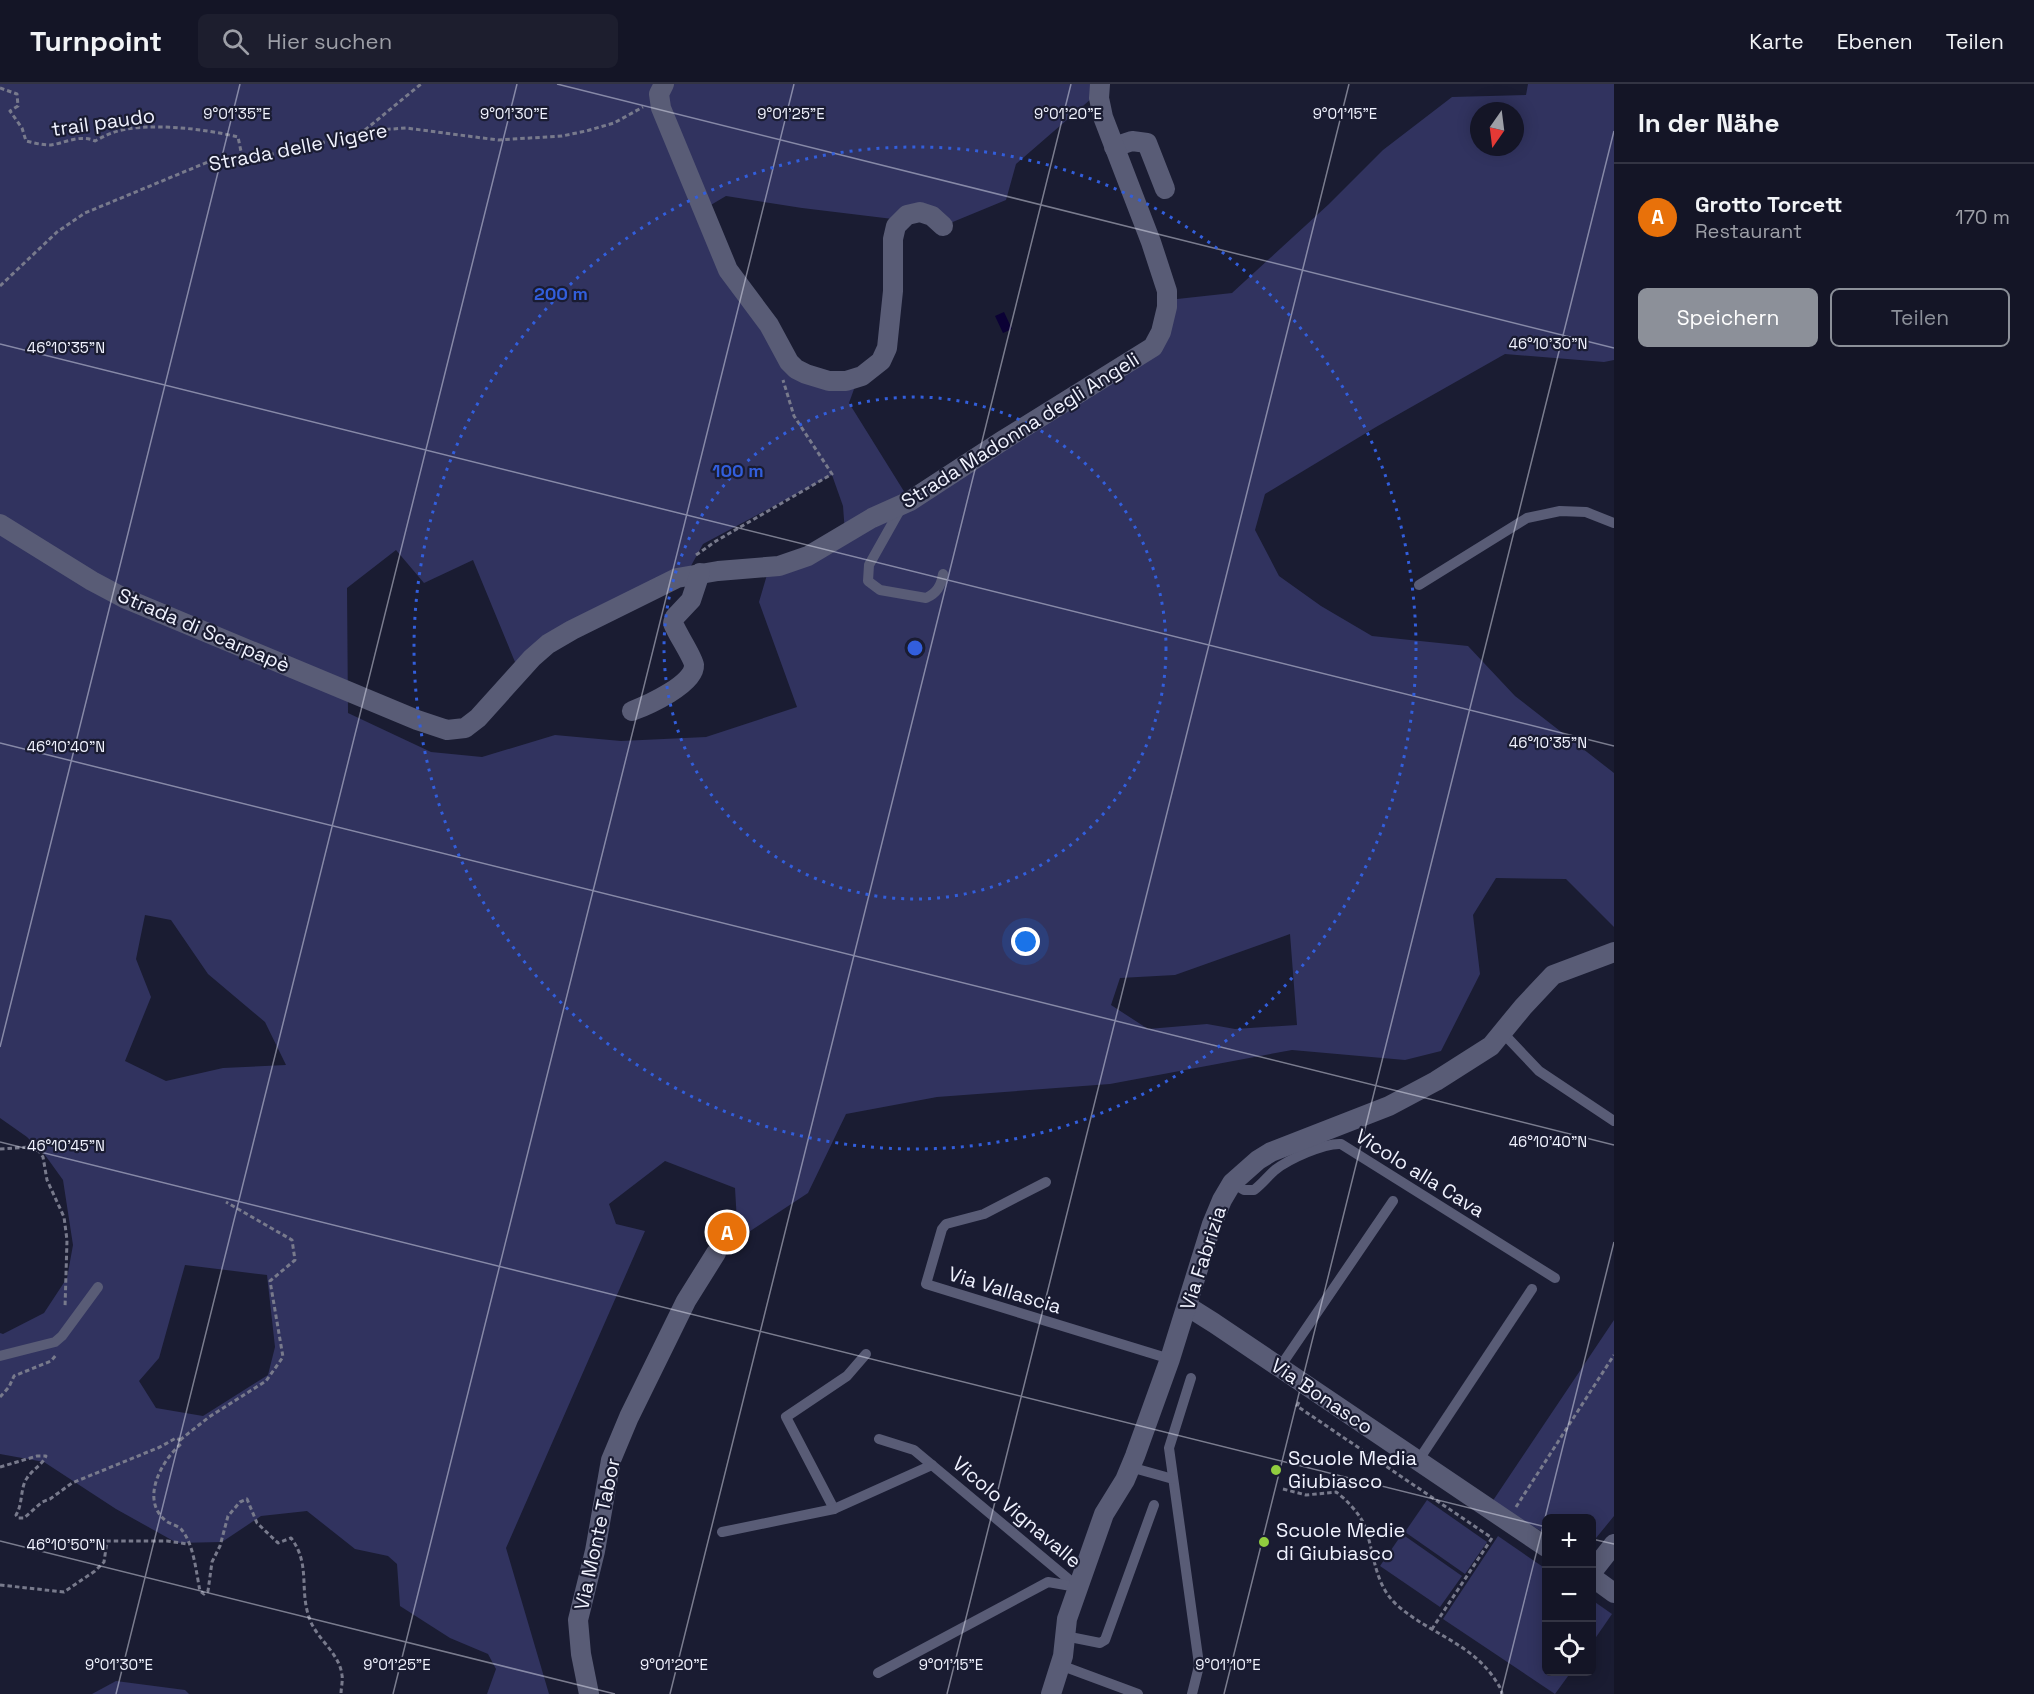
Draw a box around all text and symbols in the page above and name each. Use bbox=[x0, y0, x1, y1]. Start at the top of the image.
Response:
search box bbox=[198, 14, 618, 68]
text: Turnpoint bbox=[30, 23, 162, 59]
icon: search bbox=[219, 25, 252, 58]
text: Hier suchen bbox=[267, 27, 392, 55]
text: Karte bbox=[1749, 28, 1804, 55]
text: Ebenen bbox=[1837, 28, 1913, 55]
text: Teilen bbox=[1946, 28, 2004, 55]
street label: trail paudo bbox=[49, 102, 157, 142]
north arrow bbox=[1470, 102, 1524, 156]
text: 9°01'35"E bbox=[203, 104, 271, 123]
text: 9°01'30"E bbox=[480, 104, 548, 123]
text: 9°01'25"E bbox=[757, 104, 825, 123]
text: 9°01'20"E bbox=[1034, 104, 1102, 123]
text: 9°01'15"E bbox=[1313, 104, 1377, 123]
text: In der Nähe bbox=[1638, 106, 1779, 140]
street label: Strada delle Vigere bbox=[206, 117, 390, 177]
text: Grotto Torcett bbox=[1695, 190, 1842, 218]
text: A bbox=[1651, 204, 1664, 230]
text: 170 m bbox=[1955, 204, 2010, 230]
text: Restaurant bbox=[1695, 218, 1802, 244]
text: 200 m bbox=[534, 282, 588, 305]
button: Speichern bbox=[1638, 288, 1818, 347]
button: Teilen bbox=[1830, 288, 2010, 347]
text: 46°10'30"N bbox=[1509, 334, 1587, 353]
text: 46°10'35"N bbox=[27, 338, 105, 357]
street label: Strada Madonna degli Angeli bbox=[896, 346, 1144, 514]
text: 100 m bbox=[712, 459, 764, 482]
street label: Strada di Scarpapè bbox=[114, 582, 294, 678]
centre of rings bbox=[905, 638, 925, 658]
text: 46°10'35"N bbox=[1509, 733, 1587, 752]
text: 46°10'40"N bbox=[27, 737, 105, 756]
your location bbox=[1011, 927, 1040, 956]
street label: Vicolo alla Cava bbox=[1350, 1123, 1490, 1223]
text: 46°10'40"N bbox=[1509, 1132, 1587, 1151]
text: 46°10'45"N bbox=[27, 1136, 105, 1155]
street label: Via Fabrizia bbox=[1174, 1203, 1232, 1313]
pin: A bbox=[708, 1210, 746, 1254]
street label: Via Vallascia bbox=[945, 1260, 1065, 1320]
street label: Via Bonasco bbox=[1266, 1352, 1378, 1440]
place label: Scuole Media Giubiasco bbox=[1288, 1445, 1417, 1494]
street label: Vicolo Vignavalle bbox=[947, 1450, 1087, 1574]
street label: Via Monte Tabor bbox=[568, 1455, 626, 1613]
marker: Scuole Media Giubiasco bbox=[1269, 1463, 1283, 1477]
map controls bbox=[1542, 1514, 1596, 1676]
button: + bbox=[1542, 1514, 1596, 1568]
place label: Scuole Medie di Giubiasco bbox=[1276, 1517, 1405, 1566]
text: 46°10'50"N bbox=[27, 1535, 105, 1554]
marker: Scuole Medie di Giubiasco bbox=[1257, 1535, 1271, 1549]
button: − bbox=[1542, 1568, 1596, 1622]
button: locate bbox=[1542, 1622, 1596, 1676]
text: 9°01'30"E bbox=[85, 1655, 153, 1674]
text: 9°01'25"E bbox=[363, 1655, 431, 1674]
text: 9°01'20"E bbox=[640, 1655, 708, 1674]
text: 9°01'15"E bbox=[919, 1655, 983, 1674]
text: 9°01'10"E bbox=[1195, 1655, 1261, 1674]

